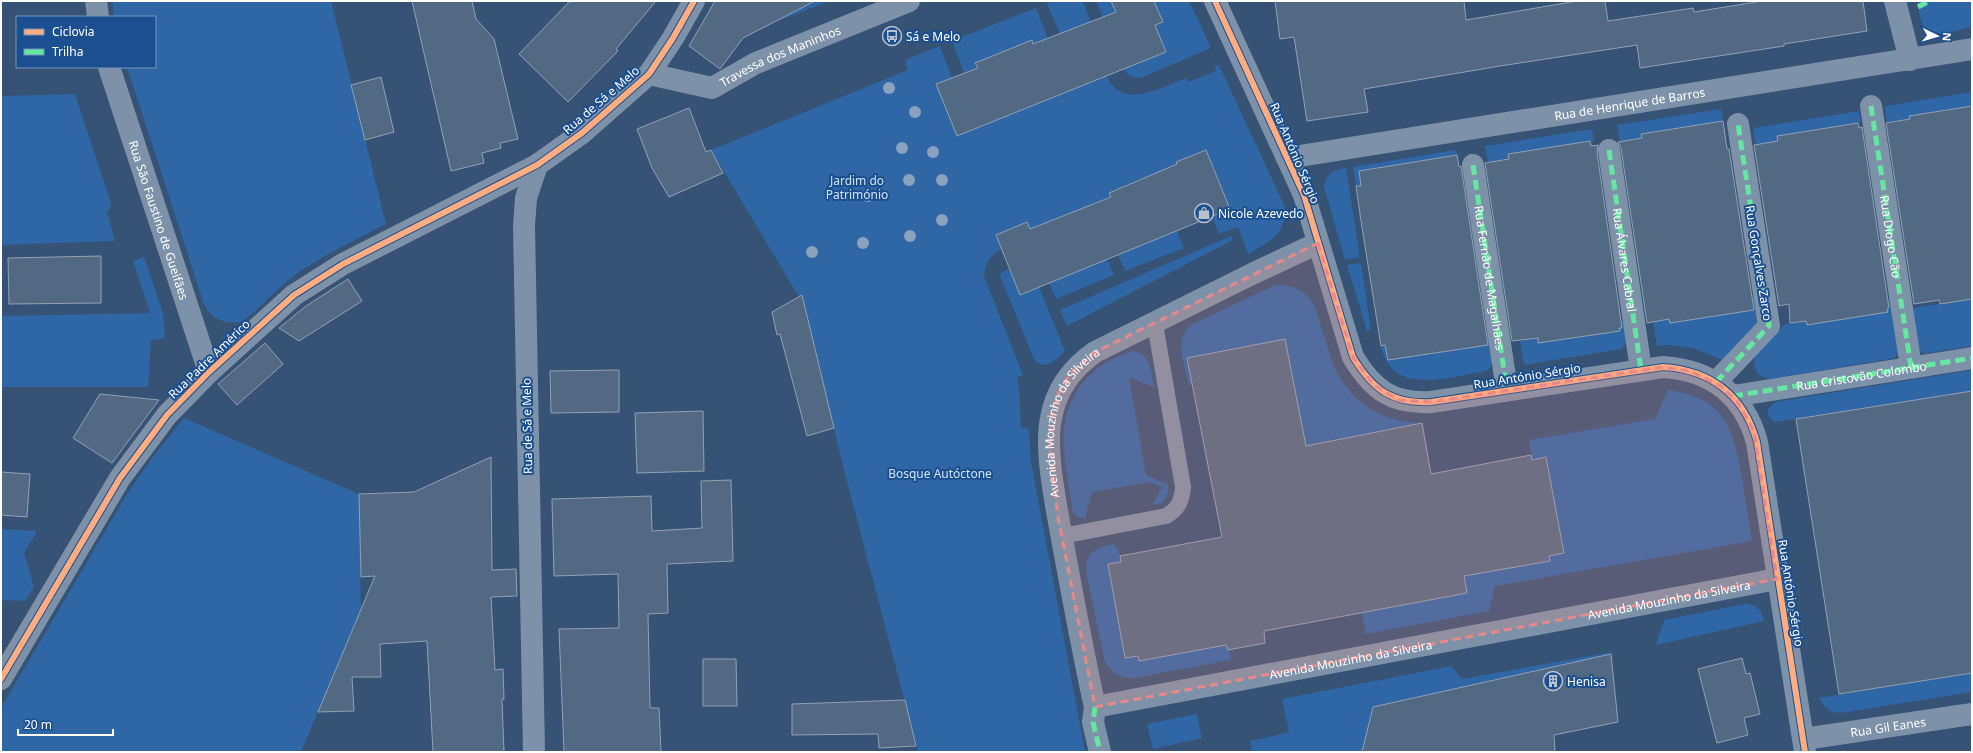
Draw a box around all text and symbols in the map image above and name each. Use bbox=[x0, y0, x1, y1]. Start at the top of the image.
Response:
legend bbox=[16, 16, 156, 68]
north arrow bbox=[1917, 16, 1957, 56]
street label: Travessa dos Maninhos bbox=[716, 21, 843, 91]
text: Ciclovia bbox=[52, 23, 94, 40]
bus stop icon: Sá e Melo bbox=[881, 25, 903, 47]
place label: Sá e Melo bbox=[906, 28, 960, 45]
text: N bbox=[1940, 32, 1955, 42]
text: Trilha bbox=[52, 43, 83, 60]
street label: Rua de Sá e Melo bbox=[559, 62, 643, 138]
street label: Rua de Henrique de Barros bbox=[1553, 83, 1707, 124]
street label: Rua António Sérgio bbox=[1266, 100, 1324, 206]
street label: Rua São Faustino de Gueifães bbox=[125, 138, 193, 302]
park label: Jardim do Património bbox=[826, 172, 888, 203]
street label: Rua Diogo Cão bbox=[1876, 194, 1906, 279]
shop icon: Nicole Azevedo bbox=[1193, 202, 1215, 224]
street label: Rua Fernão de Magalhães bbox=[1471, 204, 1509, 351]
street label: Rua Gonçalves Zarco bbox=[1741, 204, 1777, 322]
place label: Nicole Azevedo bbox=[1218, 205, 1304, 222]
street label: Rua Álvares Cabral bbox=[1609, 207, 1641, 313]
street label: Rua Padre Américo bbox=[164, 316, 254, 402]
street label: Avenida Mouzinho da Silveira bbox=[1040, 343, 1102, 499]
street label: Rua Cristovão Colombo bbox=[1795, 357, 1928, 394]
street label: Rua António Sérgio bbox=[1472, 359, 1582, 393]
street label: Rua de Sá e Melo bbox=[518, 378, 536, 474]
park label: Bosque Autóctone bbox=[888, 465, 992, 482]
street label: Rua António Sérgio bbox=[1774, 538, 1808, 648]
street label: Avenida Mouzinho da Silveira bbox=[1586, 576, 1752, 623]
street label: Avenida Mouzinho da Silveira bbox=[1268, 635, 1433, 683]
building icon: Henisa bbox=[1542, 670, 1564, 692]
place label: Henisa bbox=[1567, 673, 1606, 690]
scale bar bbox=[18, 711, 113, 737]
street label: Rua Gil Eanes bbox=[1849, 712, 1927, 741]
text: 20 m bbox=[24, 716, 52, 733]

